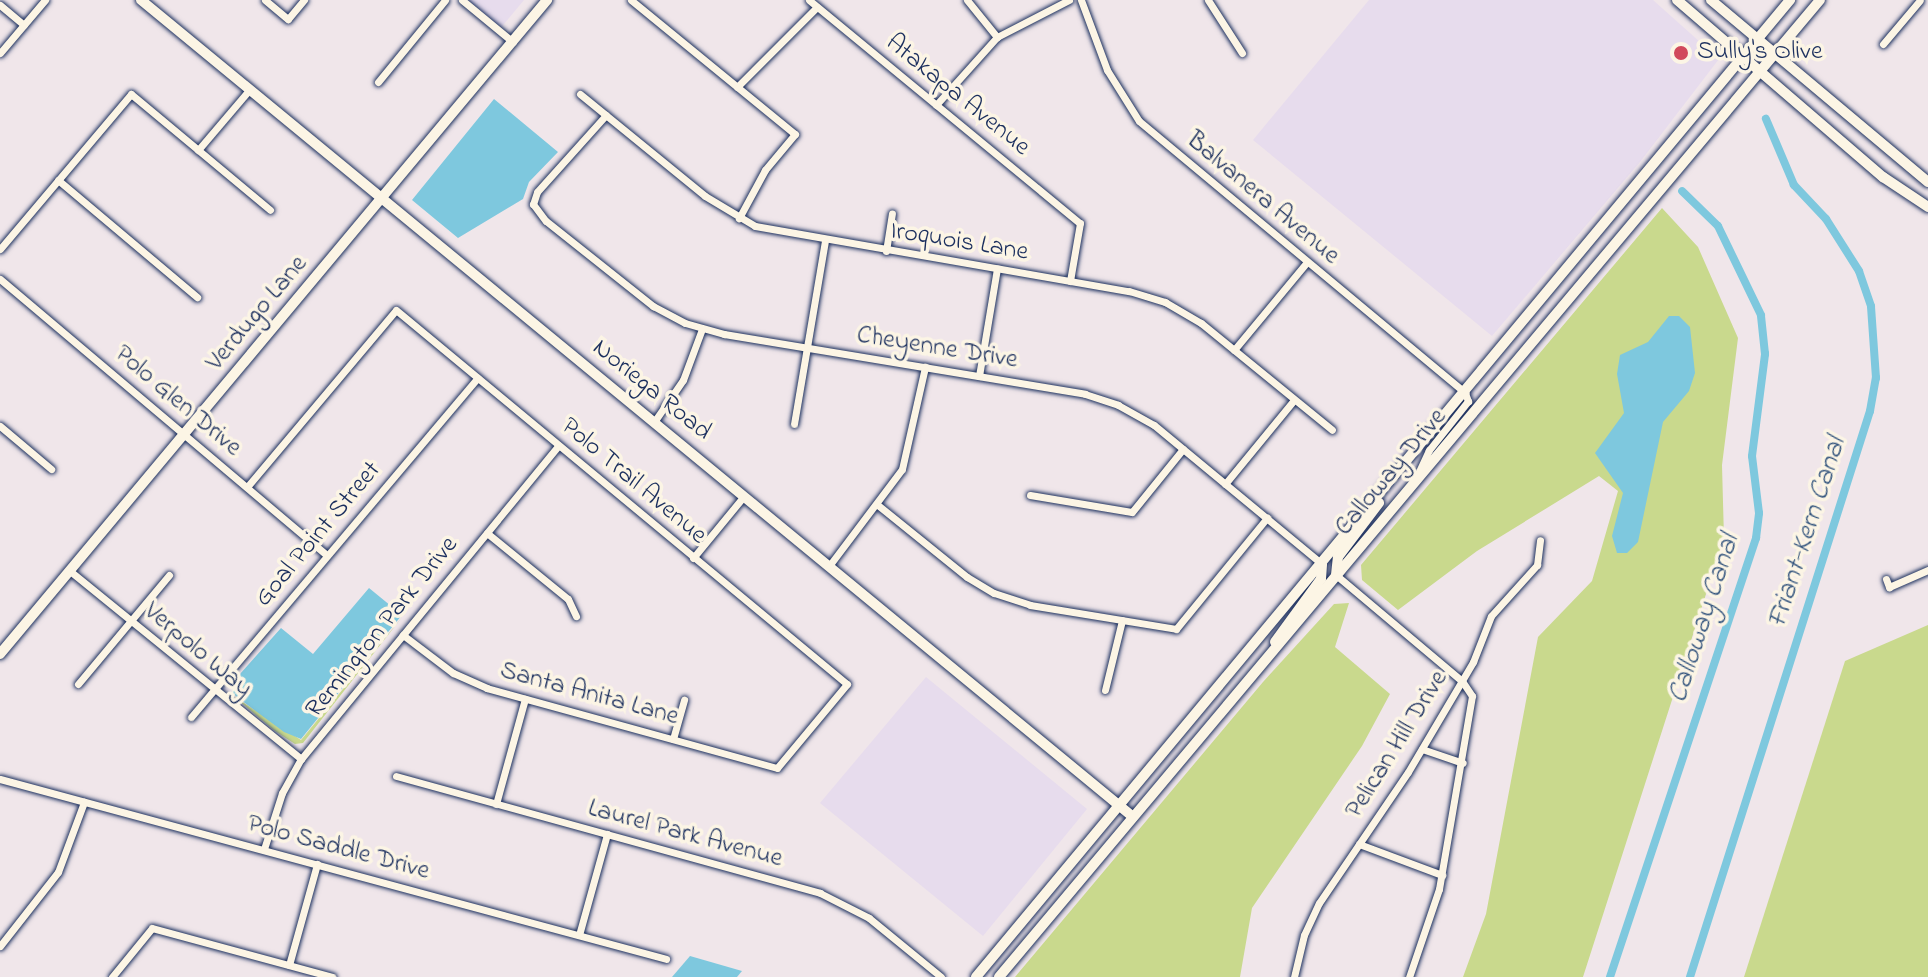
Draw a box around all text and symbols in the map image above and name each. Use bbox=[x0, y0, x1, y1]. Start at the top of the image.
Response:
street label: Atakapa Avenue bbox=[879, 28, 1035, 164]
place label: Sully's Olive bbox=[1697, 37, 1823, 69]
marker: Sully's Olive bbox=[1672, 44, 1690, 62]
street label: Balvanera Avenue bbox=[1179, 126, 1345, 272]
street label: Iroquois Lane bbox=[888, 217, 1030, 269]
street label: Verdugo Lane bbox=[201, 250, 315, 378]
street label: Cheyenne Drive bbox=[854, 321, 1020, 377]
street label: Noriega Road bbox=[585, 333, 717, 449]
street label: Polo Glen Drive bbox=[107, 340, 247, 464]
street label: Calloway Drive bbox=[1330, 403, 1454, 543]
street label: Polo Trail Avenue bbox=[554, 412, 712, 552]
water label: Friant-Kern Canal bbox=[1761, 434, 1855, 632]
street label: Goal Point Street bbox=[249, 456, 389, 614]
street label: Remington Park Drive bbox=[300, 531, 466, 725]
water label: Calloway Canal bbox=[1662, 531, 1748, 707]
street label: Verpolo Way bbox=[136, 597, 258, 705]
street label: Santa Anita Lane bbox=[496, 656, 682, 734]
street label: Pelican Hill Drive bbox=[1340, 665, 1456, 825]
street label: Laurel Park Avenue bbox=[584, 794, 786, 876]
street label: Polo Saddle Drive bbox=[243, 810, 433, 888]

